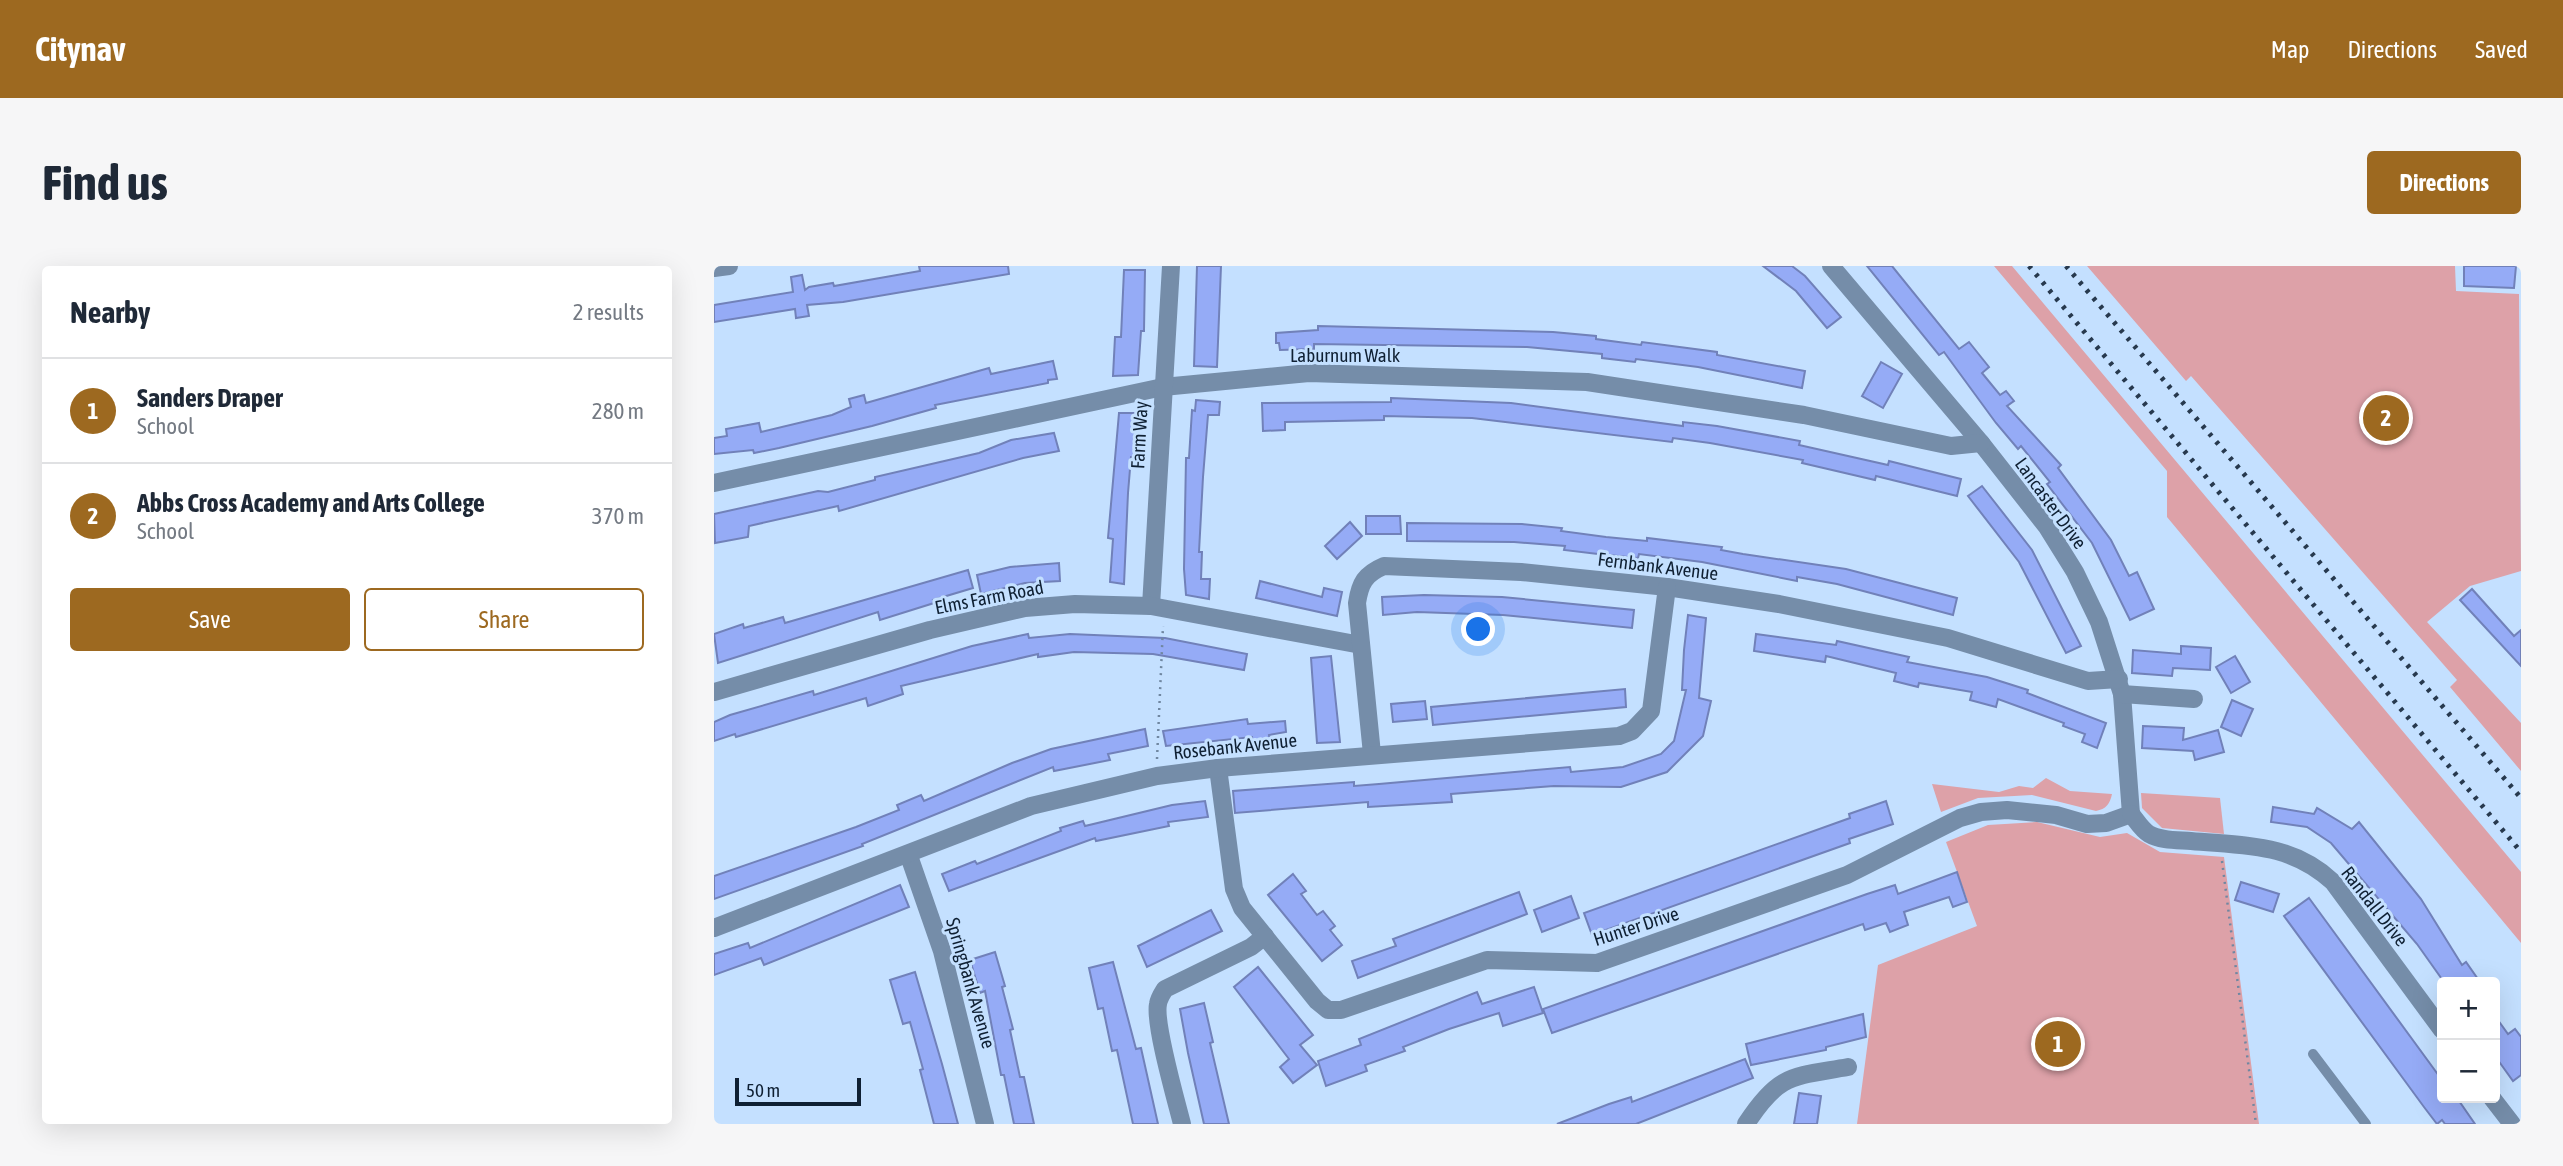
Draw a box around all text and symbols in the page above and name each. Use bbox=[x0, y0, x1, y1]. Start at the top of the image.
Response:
text: Citynav bbox=[35, 30, 126, 68]
text: Map bbox=[2271, 36, 2309, 63]
text: Directions bbox=[2347, 36, 2437, 63]
text: Saved bbox=[2475, 36, 2528, 63]
button: Directions bbox=[2367, 151, 2521, 214]
text: Find us bbox=[42, 154, 168, 210]
text: Nearby bbox=[70, 295, 150, 329]
text: 2 results bbox=[573, 299, 644, 325]
street label: Laburnum Walk bbox=[1290, 344, 1401, 366]
text: Sanders Draper bbox=[137, 383, 283, 413]
pin: 2 bbox=[2363, 392, 2409, 444]
text: 1 bbox=[88, 398, 98, 424]
text: 280 m bbox=[592, 398, 644, 424]
street label: Farm Way bbox=[1126, 400, 1152, 469]
text: School bbox=[137, 413, 194, 439]
street label: Lancaster Drive bbox=[2011, 453, 2091, 553]
text: Abbs Cross Academy and Arts College bbox=[137, 488, 485, 518]
text: 2 bbox=[88, 503, 98, 529]
text: 370 m bbox=[592, 503, 644, 529]
text: School bbox=[137, 518, 194, 544]
street label: Fernbank Avenue bbox=[1596, 548, 1720, 584]
street label: Elms Farm Road bbox=[933, 576, 1045, 618]
button: Save bbox=[70, 588, 350, 651]
button: Share bbox=[364, 588, 644, 651]
your location bbox=[1461, 612, 1495, 646]
street label: Rosebank Avenue bbox=[1172, 729, 1298, 763]
street label: Randall Drive bbox=[2337, 862, 2413, 950]
street label: Hunter Drive bbox=[1591, 902, 1681, 950]
street label: Springbank Avenue bbox=[942, 915, 1000, 1051]
map controls bbox=[2437, 977, 2500, 1103]
button: + bbox=[2437, 977, 2500, 1040]
pin: 1 bbox=[2035, 1018, 2081, 1070]
button: − bbox=[2437, 1040, 2500, 1103]
scale bar bbox=[735, 1075, 861, 1107]
text: 50 m bbox=[746, 1079, 780, 1101]

